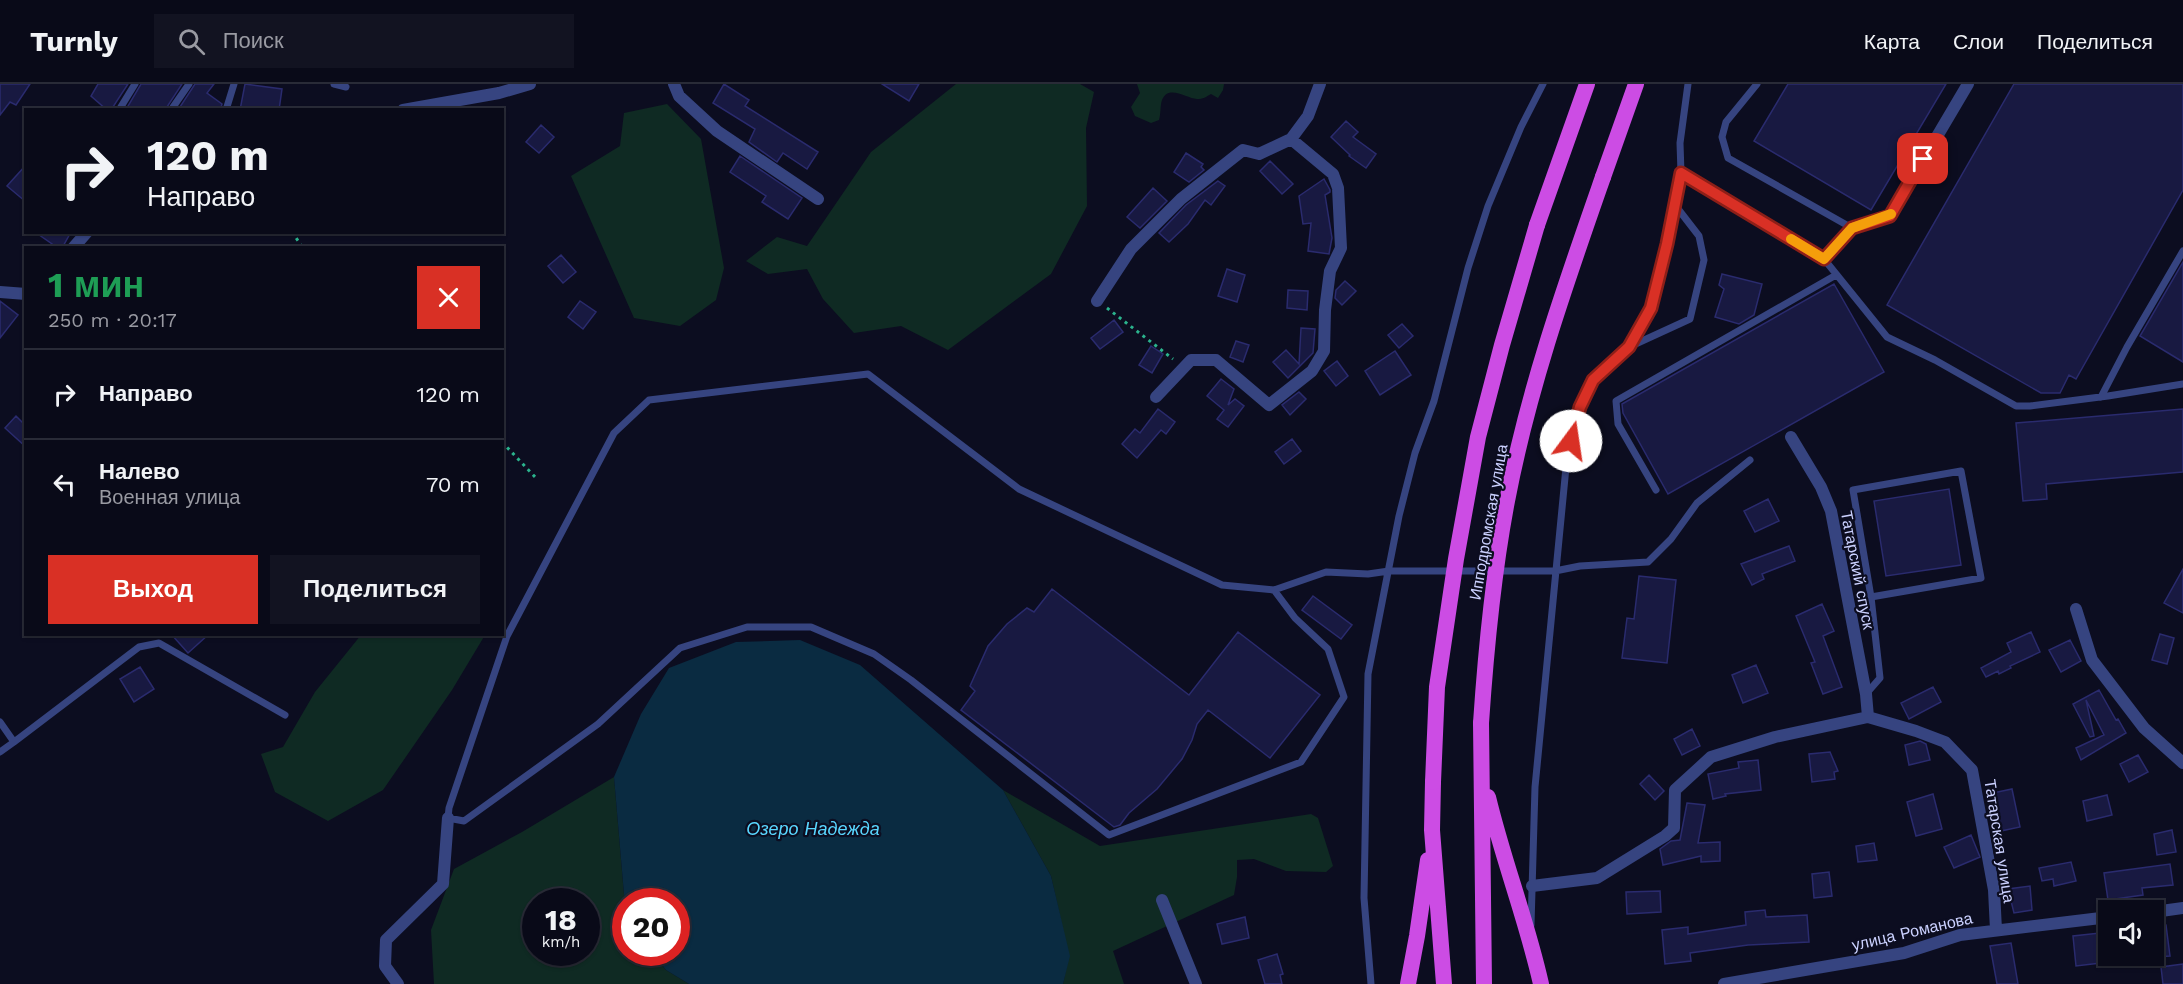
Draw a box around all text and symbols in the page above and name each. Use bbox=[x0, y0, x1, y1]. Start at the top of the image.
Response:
search box bbox=[154, 14, 574, 68]
text: Turnly bbox=[30, 25, 118, 58]
icon: search bbox=[175, 25, 208, 58]
text: Поиск bbox=[223, 28, 284, 53]
text: Карта bbox=[1864, 29, 1920, 54]
text: Слои bbox=[1953, 29, 2004, 54]
text: Поделиться bbox=[2037, 29, 2153, 54]
text: 120 m bbox=[147, 131, 269, 180]
icon: right bbox=[48, 132, 126, 210]
pin bbox=[1897, 133, 1948, 184]
icon: arrive bbox=[1906, 142, 1939, 175]
text: Направо bbox=[147, 181, 255, 213]
text: 1 мин bbox=[48, 264, 144, 306]
button: close bbox=[417, 266, 480, 329]
text: 250 m · 20:17 bbox=[48, 308, 177, 332]
icon: right bbox=[48, 378, 81, 411]
text: Направо bbox=[99, 381, 193, 406]
text: 120 m bbox=[416, 382, 480, 407]
position arrow bbox=[1539, 409, 1603, 473]
street label: Ипподромская улица bbox=[1465, 443, 1512, 601]
text: Налево bbox=[99, 459, 180, 484]
icon: left bbox=[48, 468, 81, 501]
text: 70 m bbox=[426, 472, 480, 497]
text: Военная улица bbox=[99, 485, 240, 509]
street label: Татарский спуск bbox=[1837, 509, 1879, 632]
button: Выход bbox=[48, 555, 258, 624]
button: Поделиться bbox=[270, 555, 480, 624]
street label: Татарская улица bbox=[1980, 778, 2019, 904]
water label: Озеро Надежда bbox=[746, 818, 880, 839]
speed limit sign: 20 bbox=[612, 888, 690, 966]
map controls bbox=[2098, 900, 2164, 966]
button: sound bbox=[2098, 900, 2164, 966]
text: 18 bbox=[545, 902, 577, 937]
street label: улица Романова bbox=[1850, 908, 1974, 955]
text: km/h bbox=[542, 933, 580, 951]

